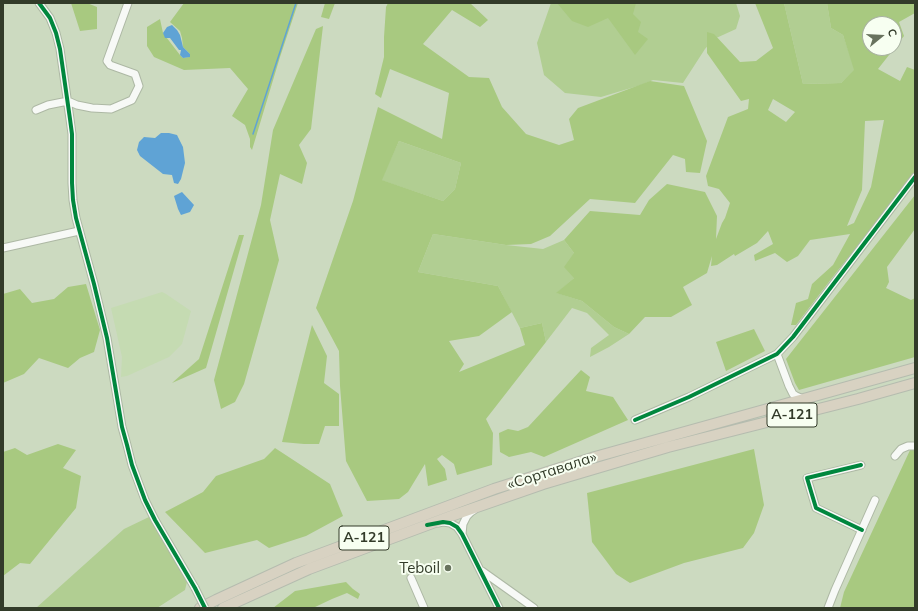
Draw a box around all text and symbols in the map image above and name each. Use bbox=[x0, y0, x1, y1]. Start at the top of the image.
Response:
north arrow bbox=[862, 16, 902, 56]
text: С bbox=[885, 27, 900, 38]
road number: А-121 bbox=[767, 403, 817, 427]
street label: «Сортавала» bbox=[505, 448, 599, 494]
road number: А-121 bbox=[339, 526, 389, 550]
place label: Teboil bbox=[399, 559, 440, 577]
marker: Teboil bbox=[443, 563, 453, 573]

